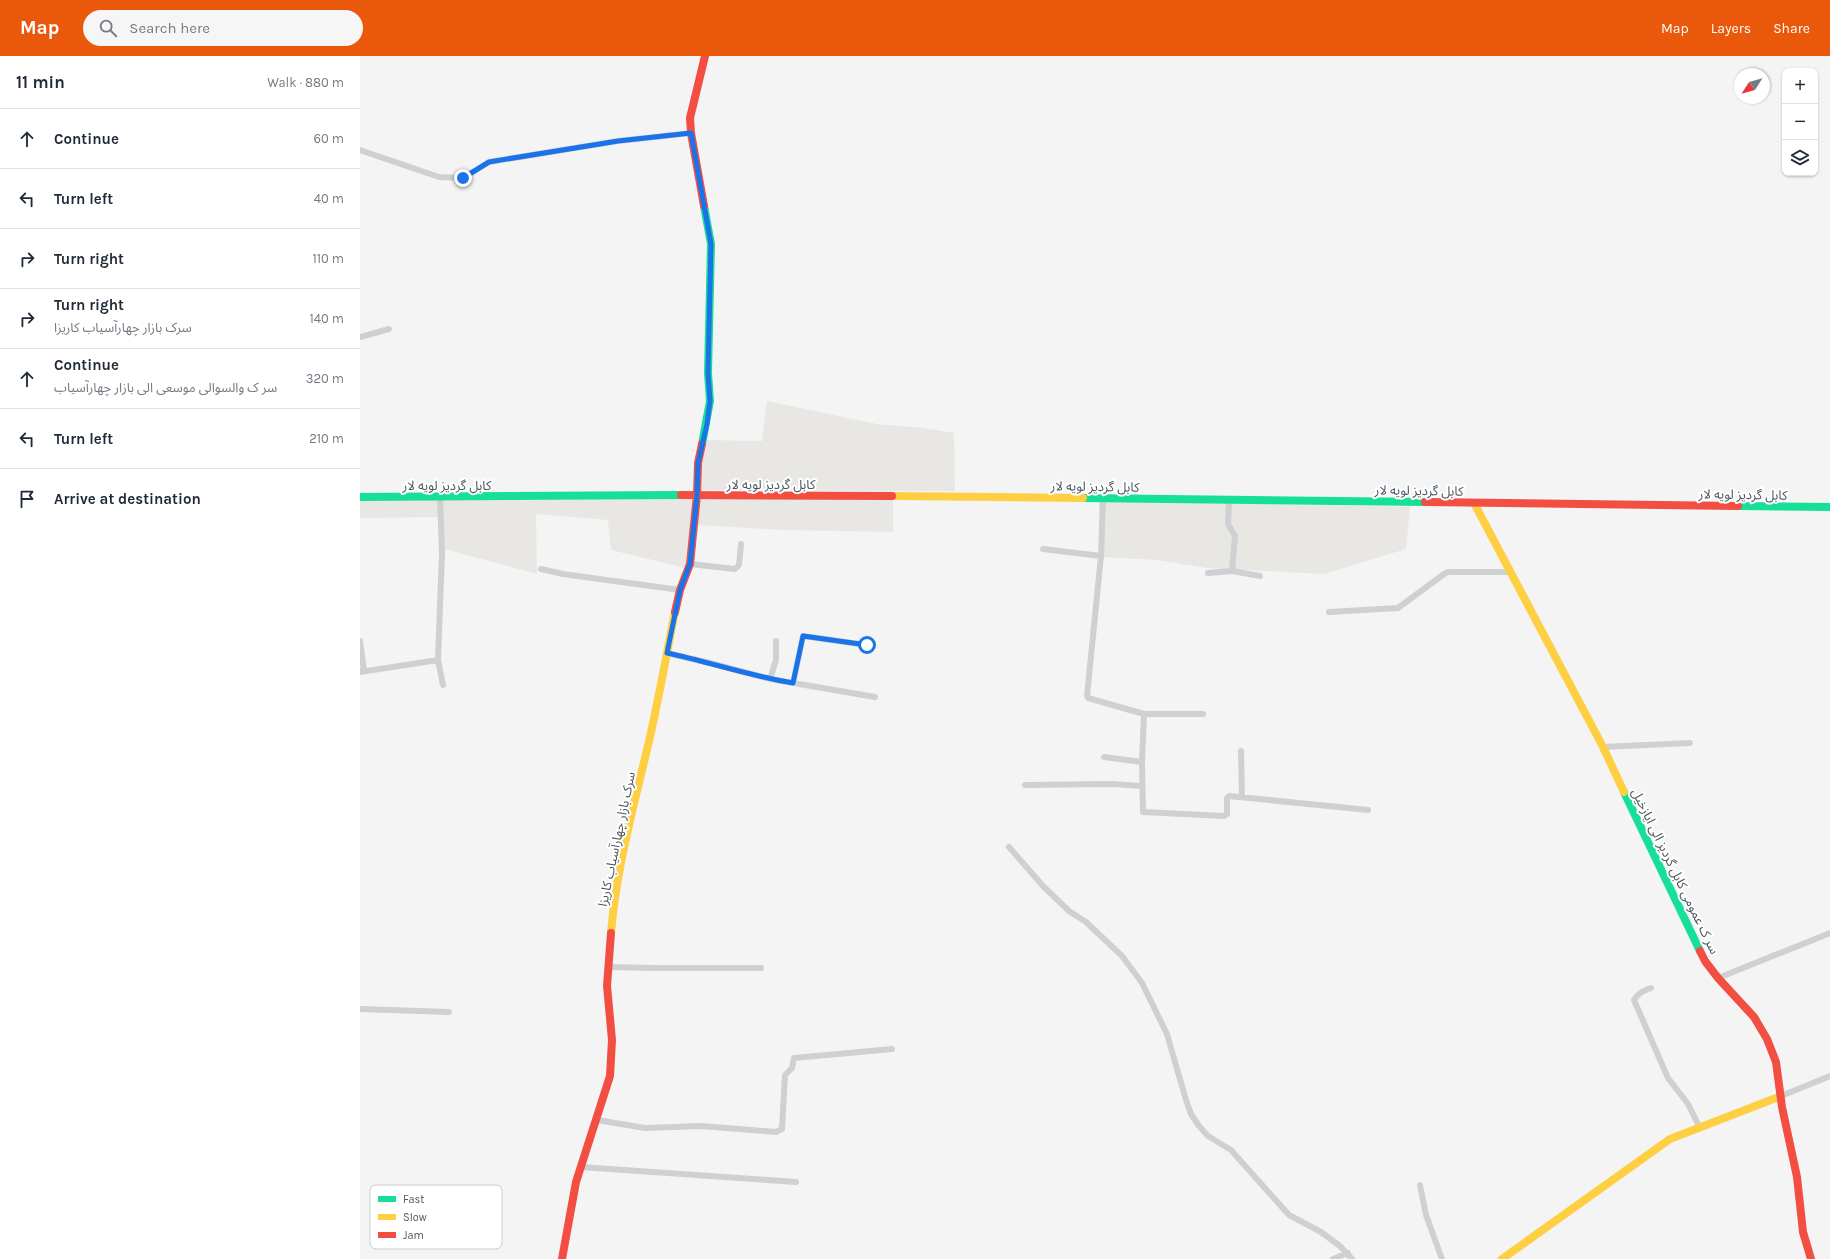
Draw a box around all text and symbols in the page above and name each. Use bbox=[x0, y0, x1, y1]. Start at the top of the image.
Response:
search box bbox=[83, 10, 363, 46]
text: Map bbox=[20, 17, 59, 39]
icon: search bbox=[97, 17, 119, 39]
text: Search here bbox=[129, 19, 210, 37]
text: Map bbox=[1661, 20, 1689, 37]
text: Layers bbox=[1711, 20, 1751, 37]
text: Share bbox=[1773, 20, 1810, 37]
north arrow bbox=[1734, 68, 1770, 104]
map controls bbox=[1782, 68, 1818, 176]
button: + bbox=[1782, 68, 1818, 104]
text: 11 min bbox=[16, 72, 65, 92]
text: Walk · 880 m bbox=[267, 75, 344, 90]
button: − bbox=[1782, 104, 1818, 140]
icon: ahead bbox=[16, 128, 38, 150]
text: Continue bbox=[54, 130, 119, 148]
text: 60 m bbox=[314, 131, 344, 146]
button: layers bbox=[1782, 140, 1818, 176]
route end bbox=[454, 169, 472, 187]
icon: left bbox=[16, 188, 38, 210]
text: Turn left bbox=[54, 190, 113, 208]
text: 40 m bbox=[314, 191, 344, 206]
icon: right bbox=[16, 248, 38, 270]
text: Turn right bbox=[54, 250, 124, 268]
text: 110 m bbox=[312, 251, 344, 266]
text: Turn right bbox=[54, 296, 124, 314]
icon: right bbox=[16, 308, 38, 330]
text: 140 m bbox=[309, 311, 344, 326]
text: سرک بازار چهارآسیاب کاریزا bbox=[54, 320, 192, 335]
text: Continue bbox=[54, 356, 119, 374]
icon: ahead bbox=[16, 368, 38, 390]
text: 320 m bbox=[306, 371, 344, 386]
text: سر ک والسوالی موسعی الی بازار چهارآسیاب bbox=[54, 380, 277, 395]
icon: left bbox=[16, 428, 38, 450]
text: Turn left bbox=[54, 430, 113, 448]
text: 210 m bbox=[309, 431, 344, 446]
street label: کابل گردیز لویه لار bbox=[726, 477, 816, 493]
street label: کابل گردیز لویه لار bbox=[402, 478, 492, 494]
street label: کابل گردیز لویه لار bbox=[1049, 478, 1140, 496]
street label: کابل گردیز لویه لار bbox=[1373, 482, 1464, 500]
street label: کابل گردیز لویه لار bbox=[1697, 486, 1788, 504]
icon: arrive bbox=[16, 488, 38, 510]
text: Arrive at destination bbox=[54, 490, 201, 508]
route start bbox=[858, 636, 876, 654]
street label: سرک بازار چهارآسیاب کاریزا bbox=[595, 770, 640, 908]
street label: سر ک عمومی کابل گردیز الی ایازخیل bbox=[1628, 786, 1722, 957]
legend bbox=[370, 1185, 502, 1249]
text: Fast bbox=[403, 1193, 424, 1206]
text: Slow bbox=[403, 1211, 427, 1224]
text: Jam bbox=[403, 1229, 424, 1242]

